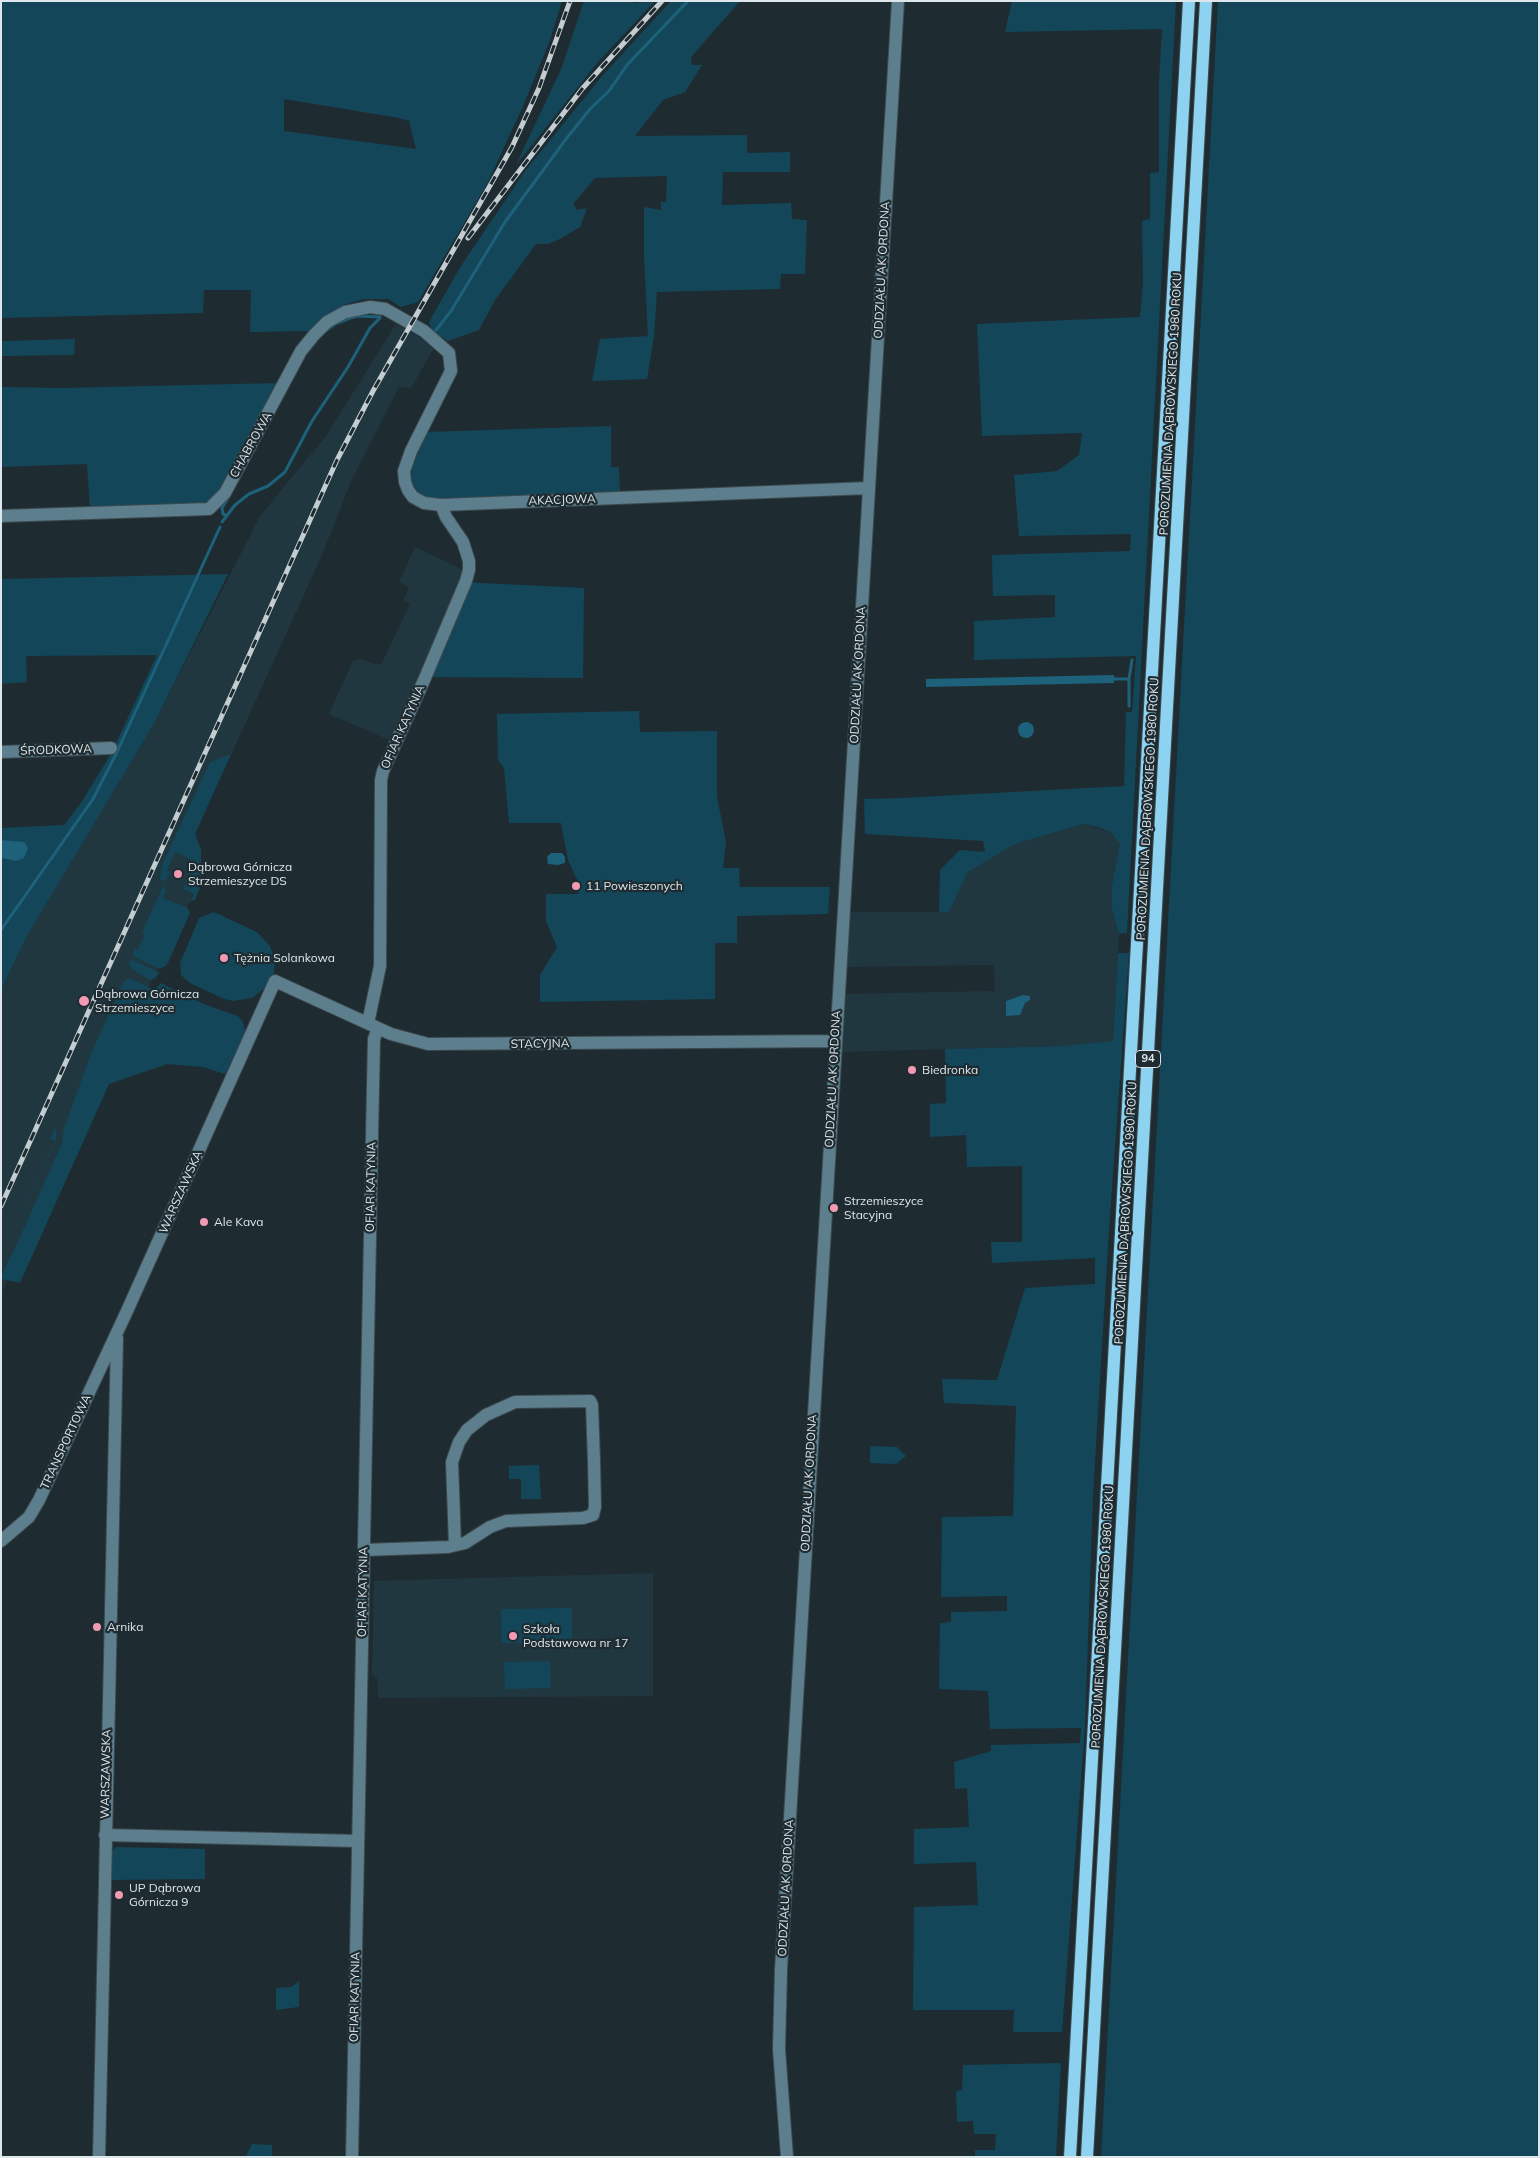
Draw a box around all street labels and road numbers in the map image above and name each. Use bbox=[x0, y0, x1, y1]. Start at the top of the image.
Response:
street label: ODDZIAŁU AK ORDONA bbox=[871, 201, 893, 339]
street label: POROZUMIENIA DĄBROWSKIEGO 1980 ROKU bbox=[1157, 272, 1185, 536]
street label: CHABROWA bbox=[227, 409, 275, 481]
street label: AKACJOWA bbox=[528, 492, 596, 508]
street label: ODDZIAŁU AK ORDONA bbox=[847, 606, 869, 744]
street label: POROZUMIENIA DĄBROWSKIEGO 1980 ROKU bbox=[1134, 677, 1162, 941]
street label: OFIAR KATYNIA bbox=[378, 683, 428, 771]
street label: ŚRODKOWA bbox=[20, 742, 92, 758]
street label: ODDZIAŁU AK ORDONA bbox=[822, 1010, 844, 1148]
street label: STACYJNA bbox=[510, 1036, 570, 1052]
road number: 94 bbox=[1136, 1050, 1160, 1068]
street label: POROZUMIENIA DĄBROWSKIEGO 1980 ROKU bbox=[1112, 1081, 1140, 1345]
street label: OFIAR KATYNIA bbox=[363, 1142, 379, 1232]
street label: WARSZAWSKA bbox=[156, 1148, 206, 1236]
street label: TRANSPORTOWA bbox=[38, 1392, 94, 1492]
street label: ODDZIAŁU AK ORDONA bbox=[798, 1414, 820, 1552]
street label: POROZUMIENIA DĄBROWSKIEGO 1980 ROKU bbox=[1089, 1485, 1117, 1749]
street label: OFIAR KATYNIA bbox=[355, 1547, 371, 1637]
street label: WARSZAWSKA bbox=[98, 1729, 114, 1819]
street label: ODDZIAŁU AK ORDONA bbox=[775, 1819, 797, 1957]
street label: OFIAR KATYNIA bbox=[347, 1952, 363, 2042]

